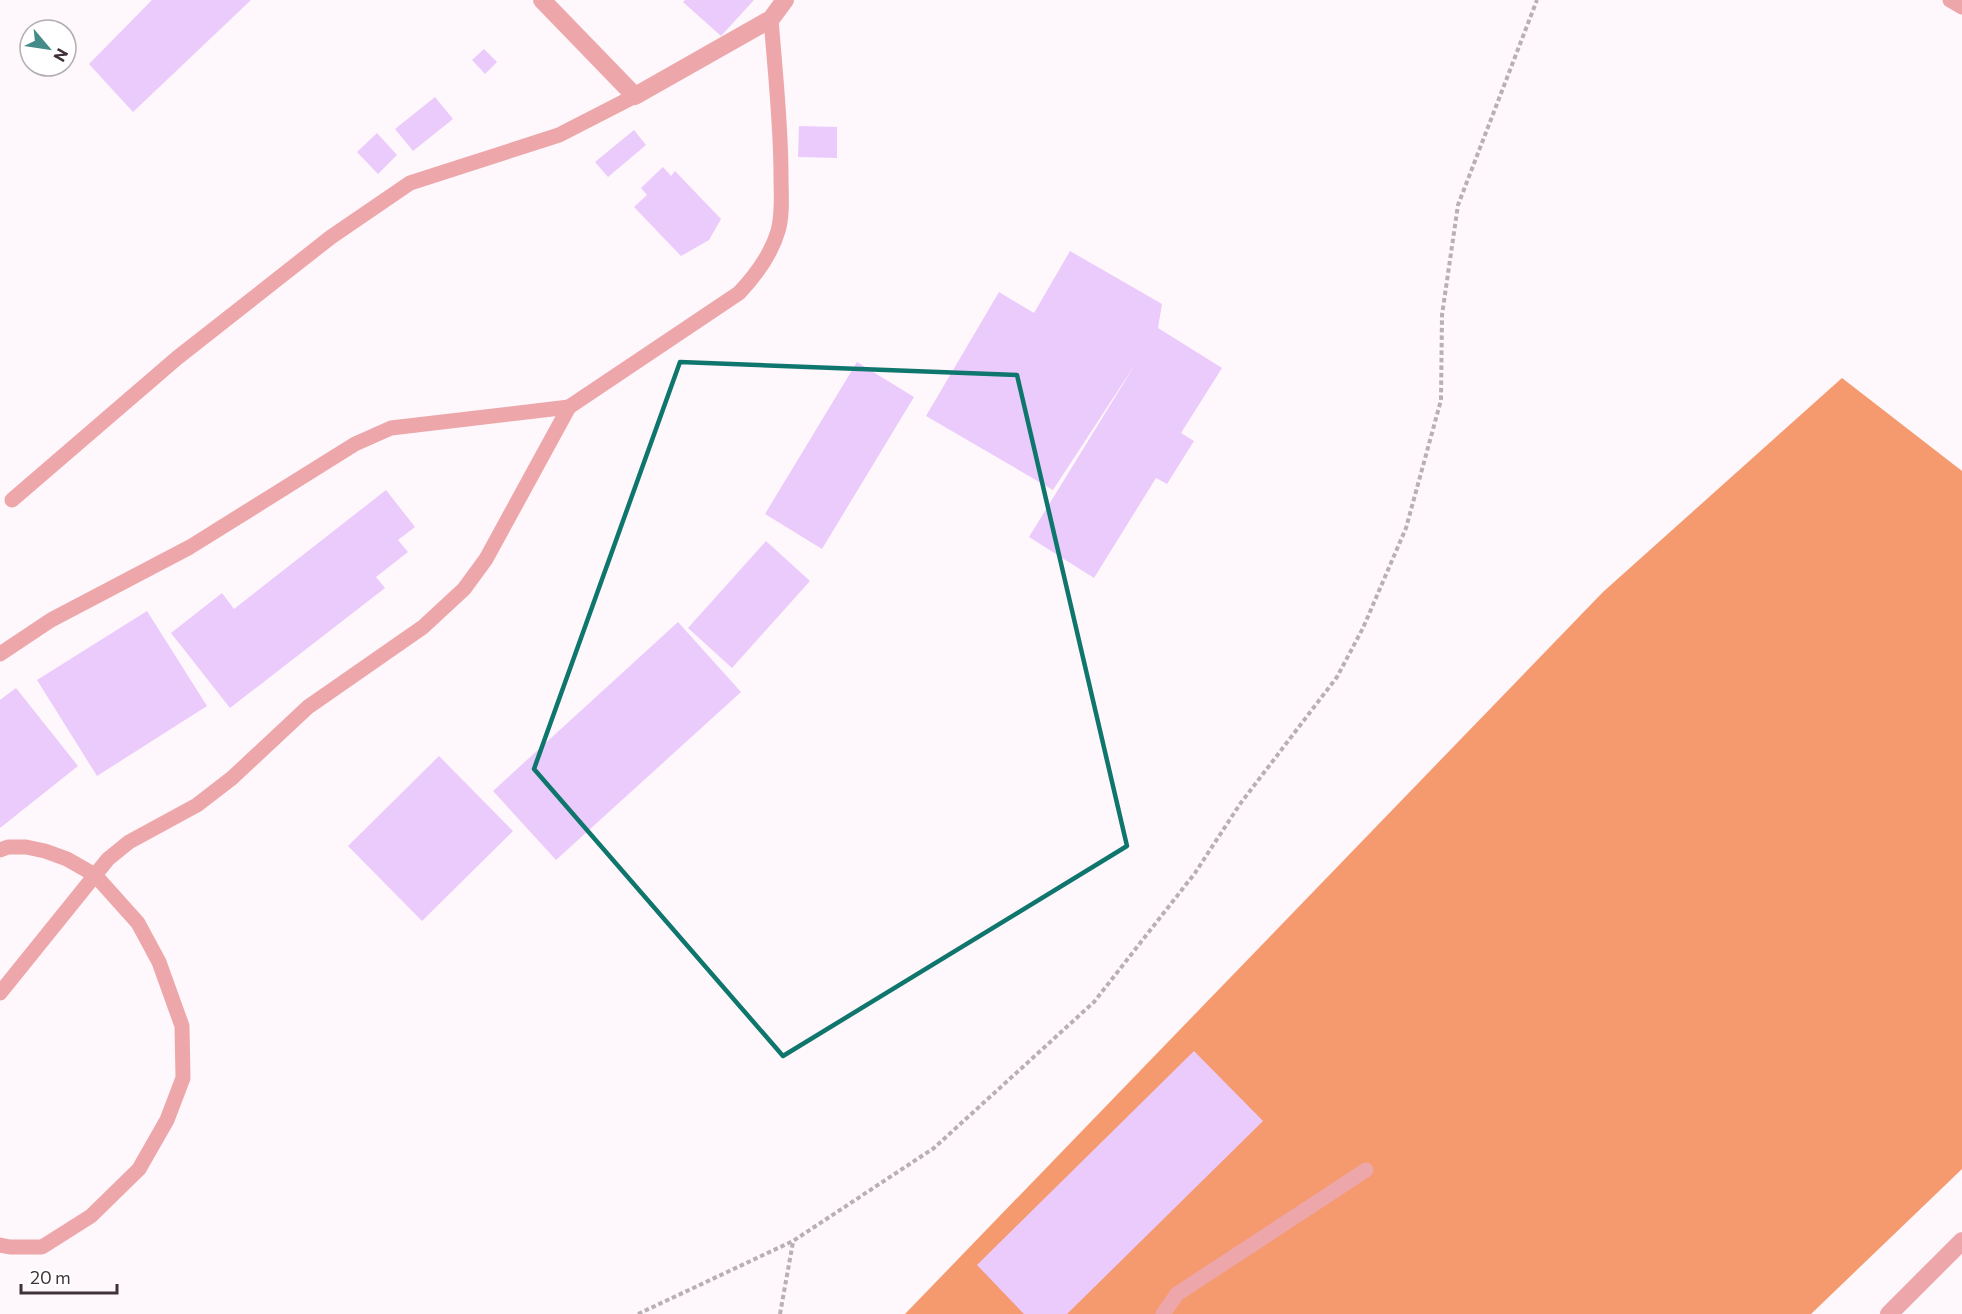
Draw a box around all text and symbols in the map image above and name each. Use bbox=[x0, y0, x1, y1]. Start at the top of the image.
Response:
north arrow bbox=[18, 18, 78, 78]
text: N bbox=[50, 46, 73, 65]
scale bar bbox=[21, 1257, 117, 1295]
text: 20 m bbox=[30, 1266, 71, 1288]

